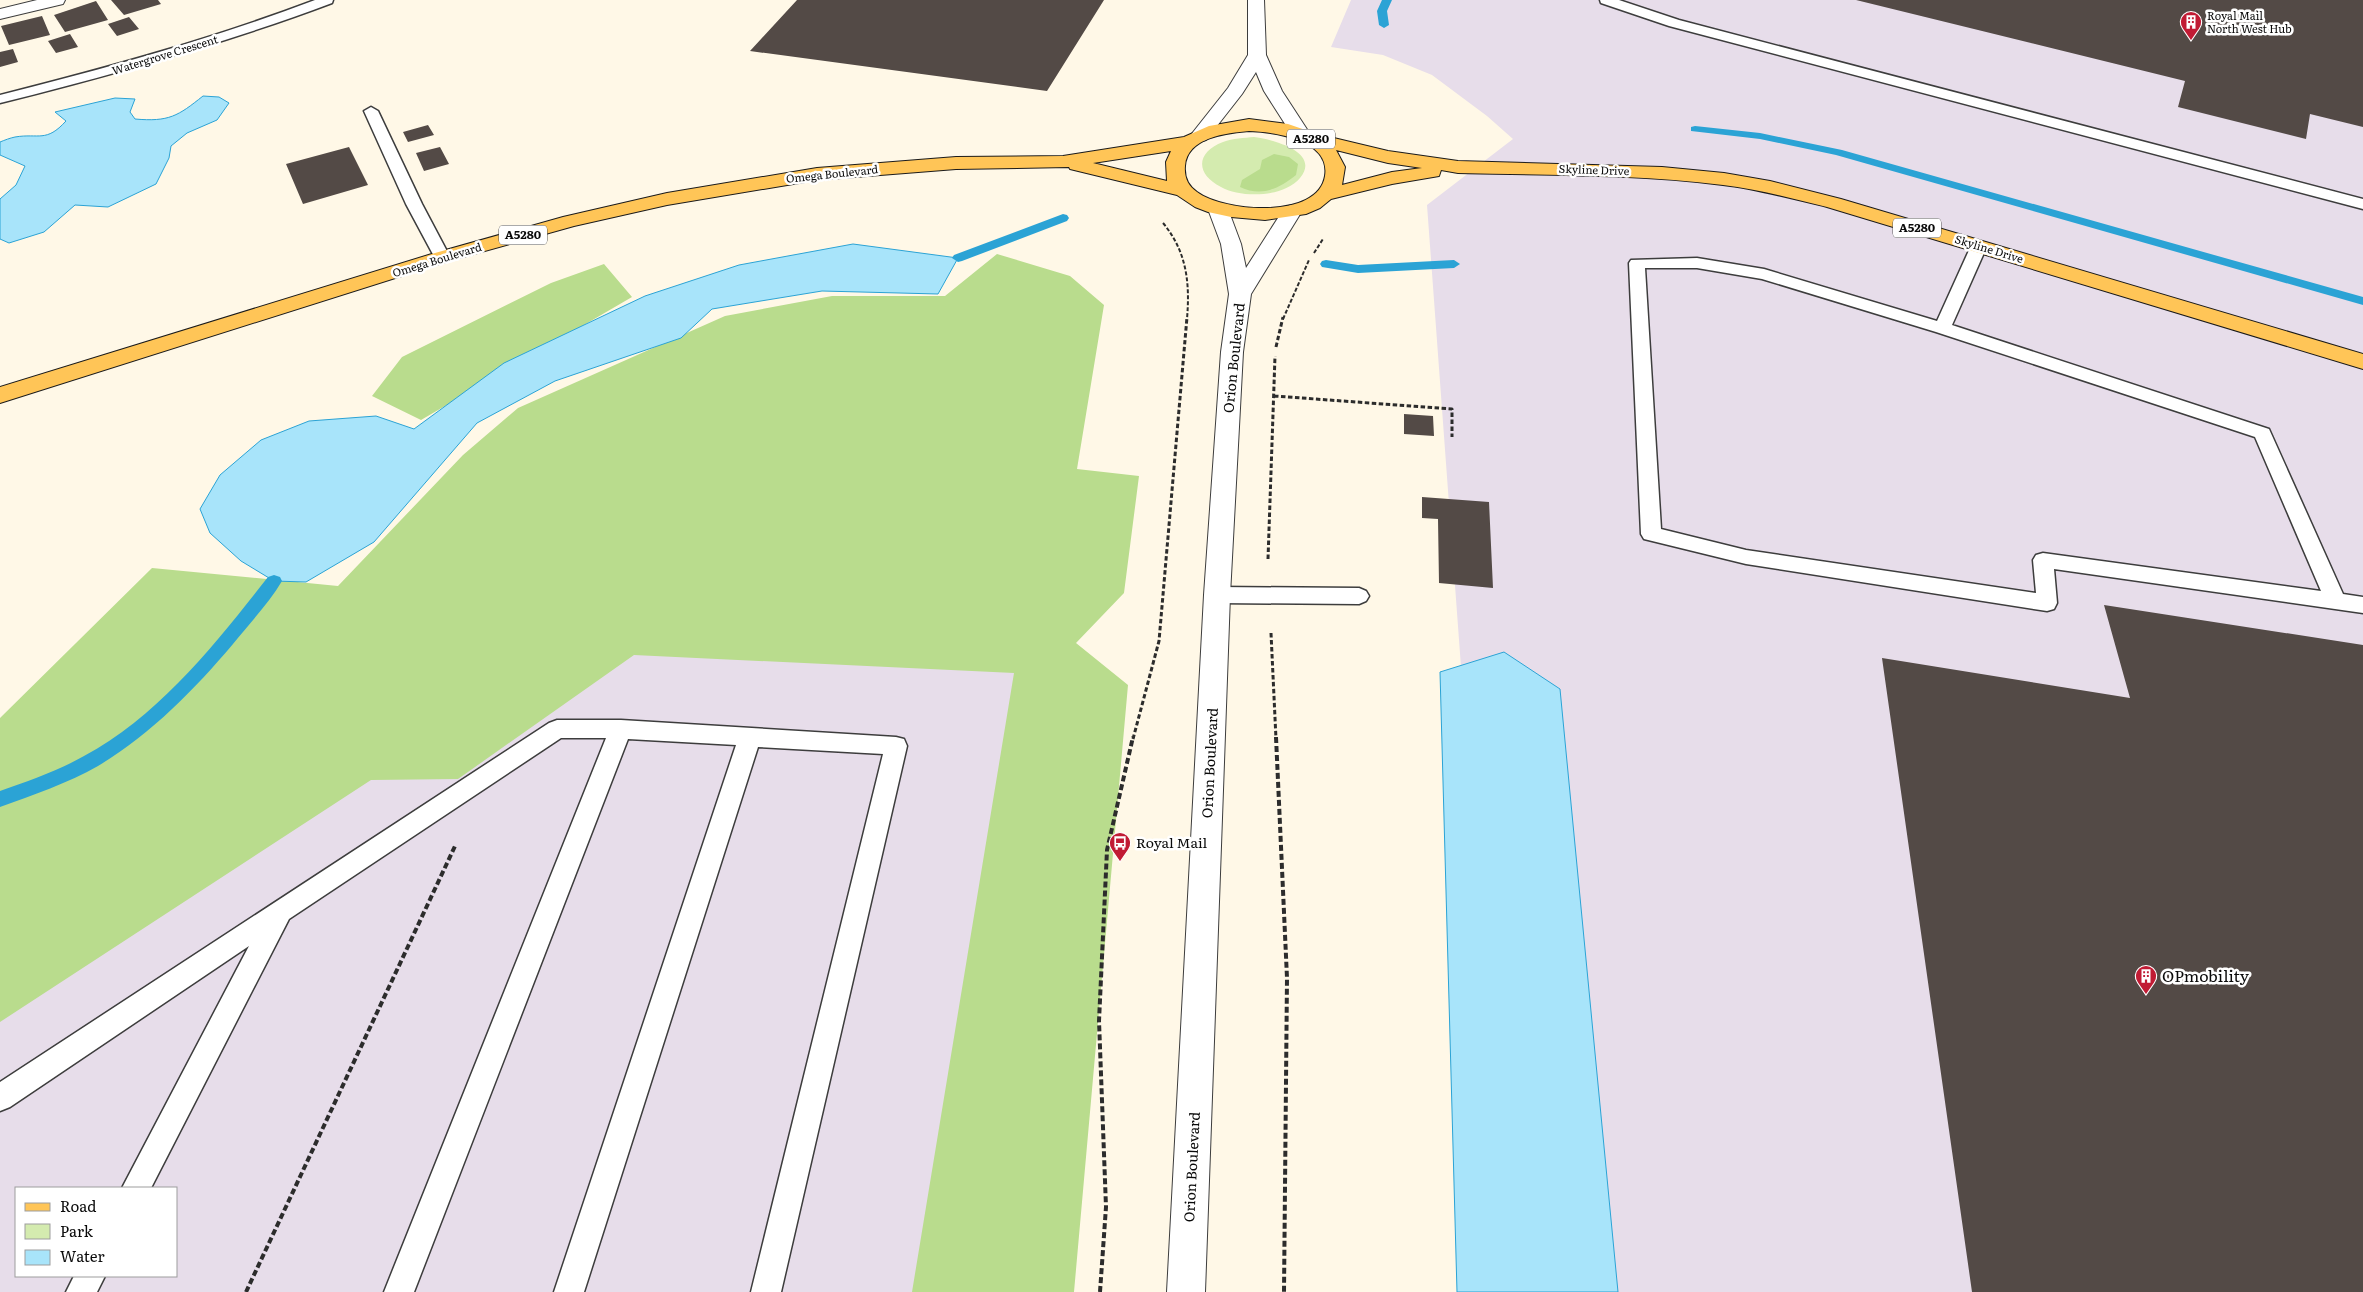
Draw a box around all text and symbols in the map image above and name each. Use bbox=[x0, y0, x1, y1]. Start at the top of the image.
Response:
place label: Royal Mail North West Hub bbox=[2207, 7, 2292, 36]
building icon: Royal Mail North West Hub bbox=[2179, 10, 2203, 41]
street label: Watergrove Crescent bbox=[110, 30, 220, 78]
road number: A5280 bbox=[1287, 130, 1335, 148]
street label: Omega Boulevard bbox=[785, 160, 879, 186]
street label: Skyline Drive bbox=[1558, 160, 1630, 178]
road number: A5280 bbox=[1893, 218, 1941, 238]
road number: A5280 bbox=[499, 226, 547, 244]
street label: Skyline Drive bbox=[1953, 230, 2026, 266]
street label: Omega Boulevard bbox=[390, 238, 484, 280]
street label: Orion Boulevard bbox=[1217, 302, 1249, 414]
street label: Orion Boulevard bbox=[1196, 707, 1222, 819]
bus stop icon: Royal Mail bbox=[1108, 831, 1132, 862]
place label: Royal Mail bbox=[1136, 832, 1208, 852]
place label: OPmobility bbox=[2162, 963, 2250, 987]
building icon: OPmobility bbox=[2134, 964, 2158, 995]
street label: Orion Boulevard bbox=[1178, 1111, 1204, 1223]
legend bbox=[15, 1187, 178, 1277]
text: Road bbox=[60, 1194, 96, 1217]
text: Park bbox=[60, 1219, 94, 1242]
text: Water bbox=[60, 1244, 105, 1267]

